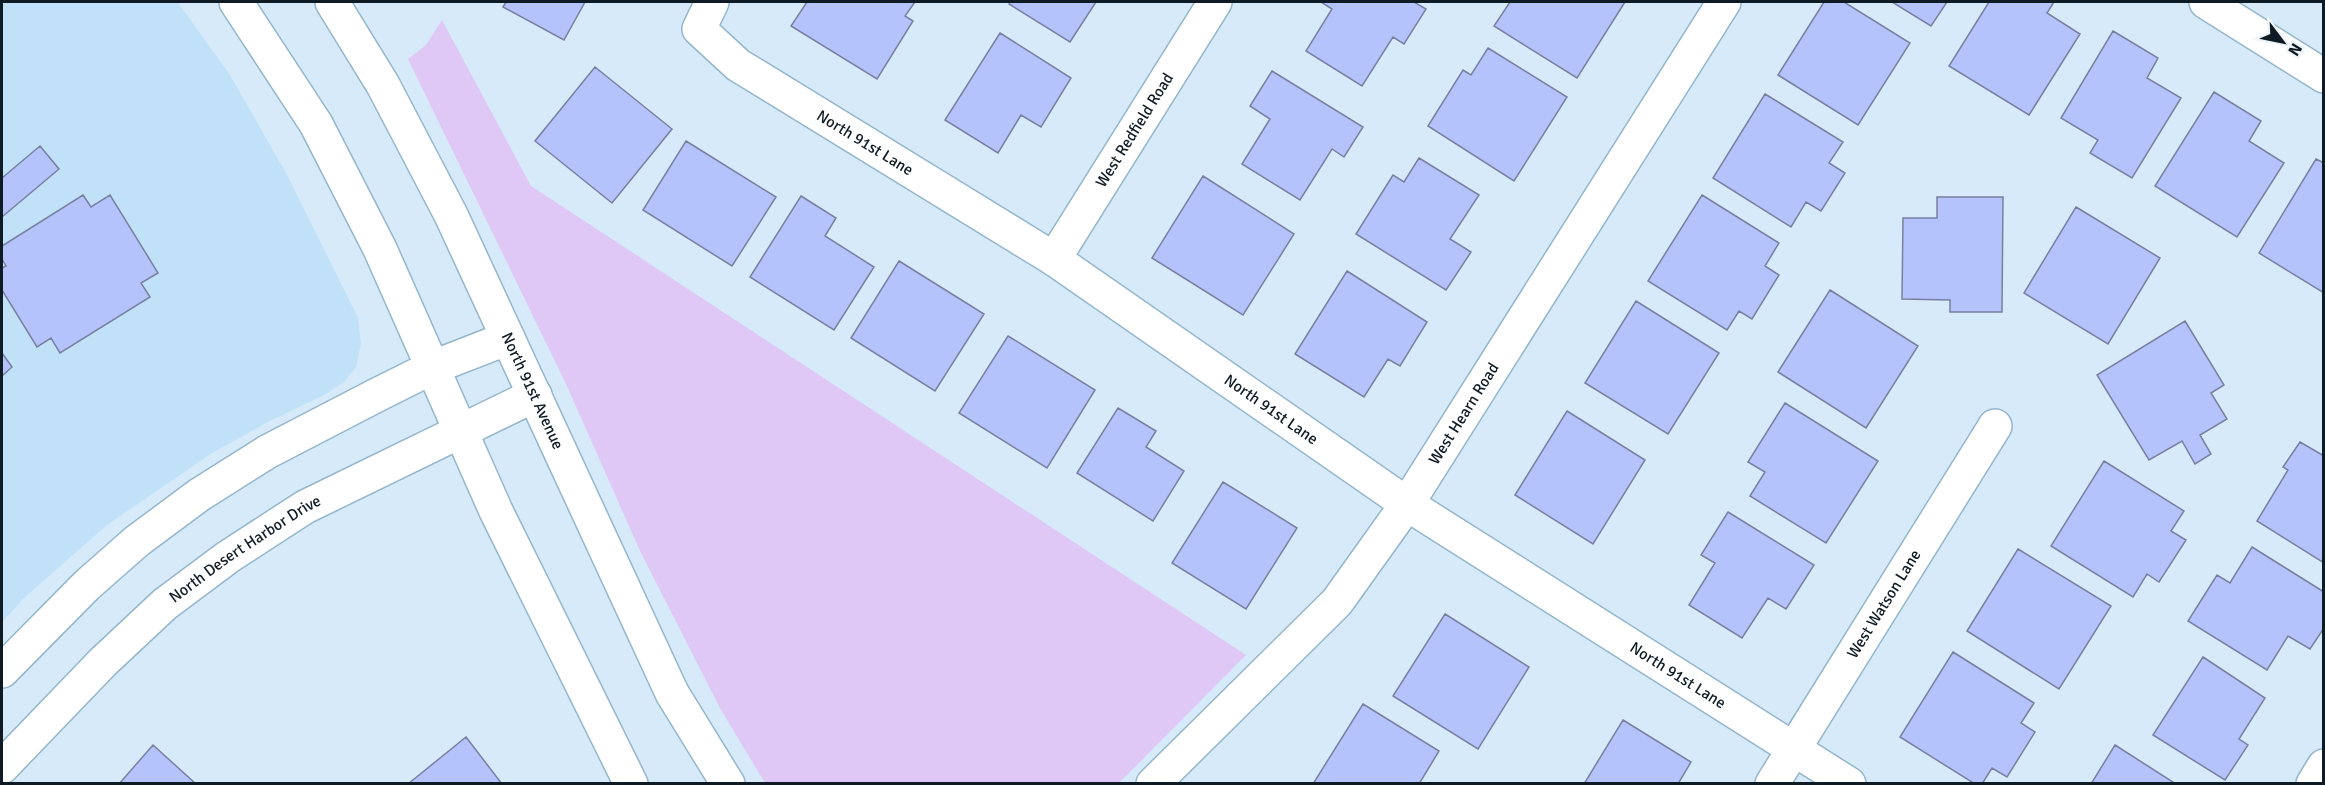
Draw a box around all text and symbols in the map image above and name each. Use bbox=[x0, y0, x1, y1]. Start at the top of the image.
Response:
north arrow bbox=[2253, 12, 2313, 72]
text: N bbox=[2283, 39, 2306, 59]
street label: West Redfield Road bbox=[1091, 69, 1178, 191]
street label: North 91st Lane bbox=[813, 106, 917, 180]
street label: North 91st Avenue bbox=[497, 329, 568, 453]
street label: West Hearn Road bbox=[1424, 359, 1504, 468]
street label: North 91st Lane bbox=[1220, 370, 1322, 449]
street label: North Desert Harbor Drive bbox=[165, 491, 324, 607]
street label: West Watson Lane bbox=[1843, 546, 1925, 662]
street label: North 91st Lane bbox=[1626, 638, 1729, 713]

